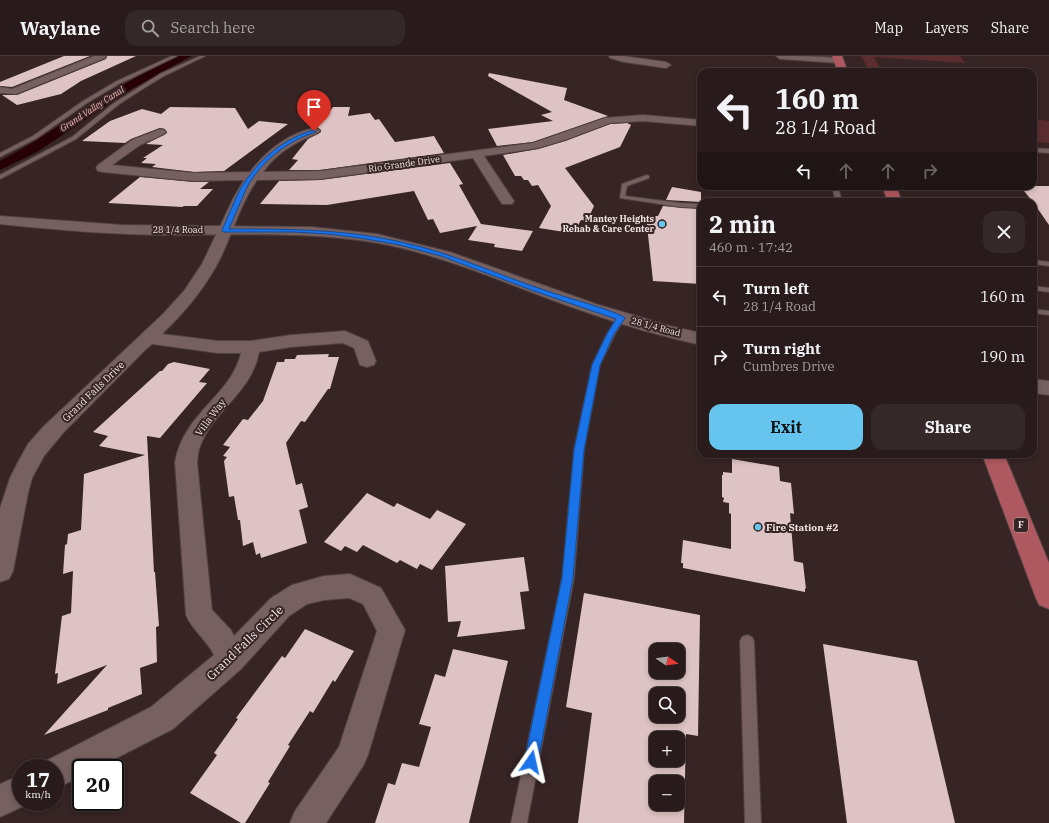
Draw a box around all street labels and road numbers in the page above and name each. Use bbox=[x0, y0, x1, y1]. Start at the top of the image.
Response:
street label: Rio Grande Drive bbox=[367, 153, 441, 174]
street label: 28 1/4 Road bbox=[153, 224, 204, 235]
street label: 28 1/4 Road bbox=[630, 315, 682, 339]
street label: Grand Falls Drive bbox=[59, 358, 127, 424]
street label: Villa Way bbox=[192, 396, 229, 438]
road number: F bbox=[1014, 518, 1028, 532]
street label: Grand Falls Circle bbox=[203, 602, 286, 683]

